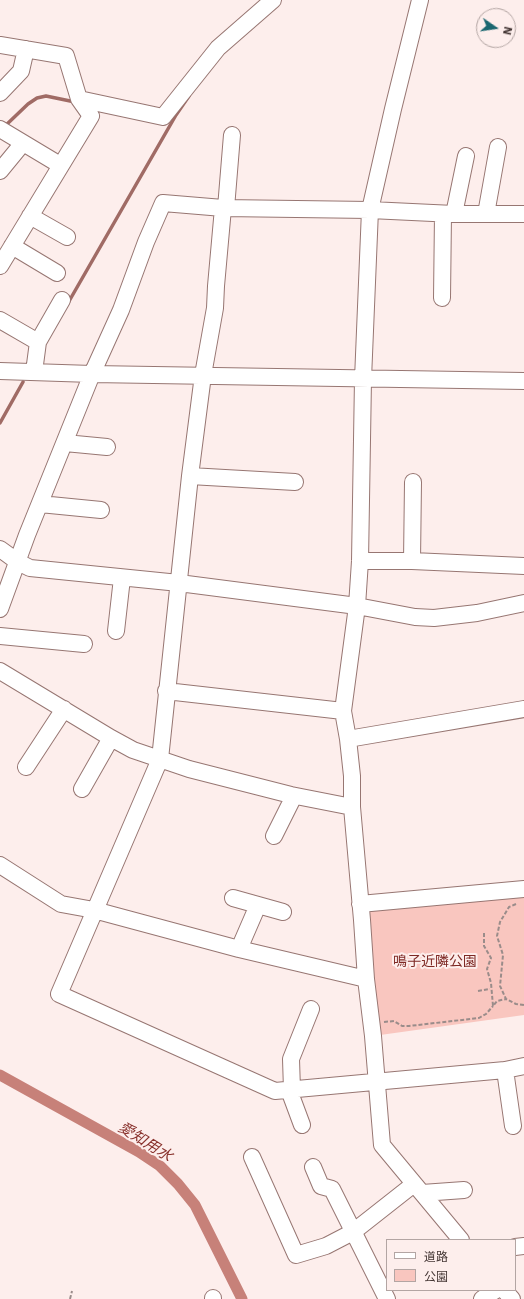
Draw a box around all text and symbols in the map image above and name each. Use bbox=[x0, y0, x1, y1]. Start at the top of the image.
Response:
north arrow bbox=[476, 8, 516, 48]
text: N bbox=[500, 25, 514, 36]
park label: 鳴子近隣公園 bbox=[393, 954, 477, 970]
water label: 愛知用水 bbox=[115, 1118, 175, 1166]
legend bbox=[386, 1239, 516, 1291]
text: 道路 bbox=[424, 1250, 448, 1264]
text: 公園 bbox=[424, 1270, 448, 1284]

